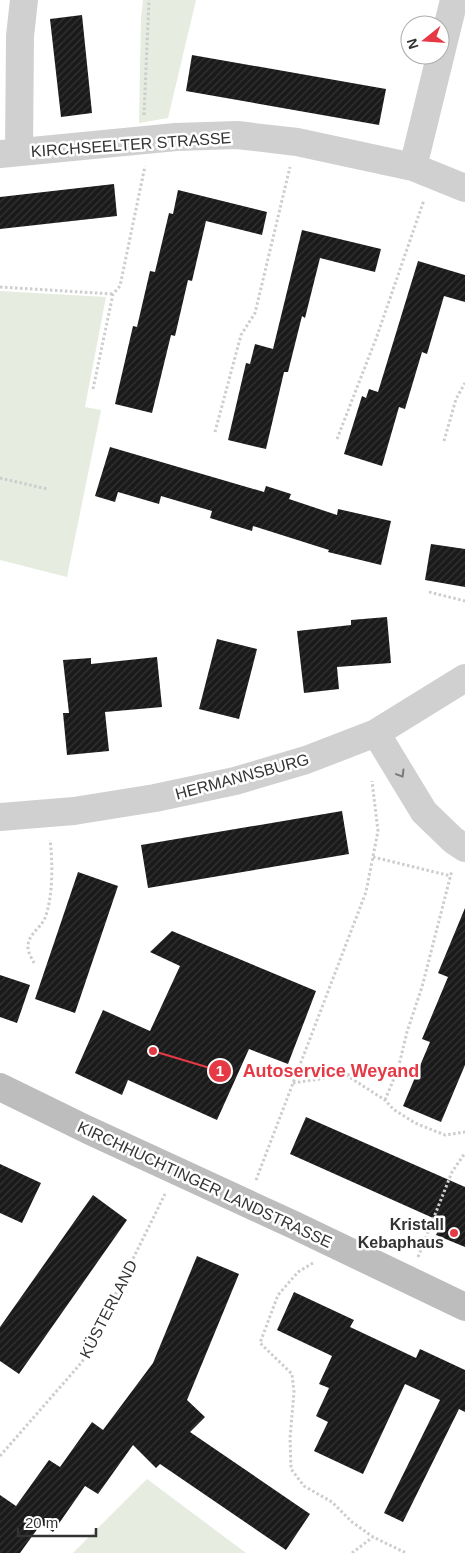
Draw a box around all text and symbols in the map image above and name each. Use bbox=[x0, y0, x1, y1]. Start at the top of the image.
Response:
north arrow bbox=[400, 15, 450, 65]
text: N bbox=[403, 37, 422, 51]
street label: KIRCHSEELTER STRASSE bbox=[30, 129, 232, 160]
street label: HERMANNSBURG bbox=[173, 750, 311, 803]
one-way arrow bbox=[395, 769, 405, 778]
callout: Autoservice Weyand bbox=[207, 1054, 429, 1087]
text: Autoservice Weyand bbox=[243, 1061, 419, 1081]
text: 1 bbox=[216, 1062, 224, 1079]
street label: KIRCHHUCHTINGER LANDSTRASSE bbox=[75, 1118, 334, 1251]
place label: Kristall Kebaphaus bbox=[358, 1216, 444, 1251]
marker: Kristall Kebaphaus bbox=[448, 1227, 460, 1239]
street label: KÜSTERLAND bbox=[76, 1257, 140, 1361]
scale bar bbox=[18, 1506, 95, 1538]
text: 20 m bbox=[25, 1514, 58, 1531]

